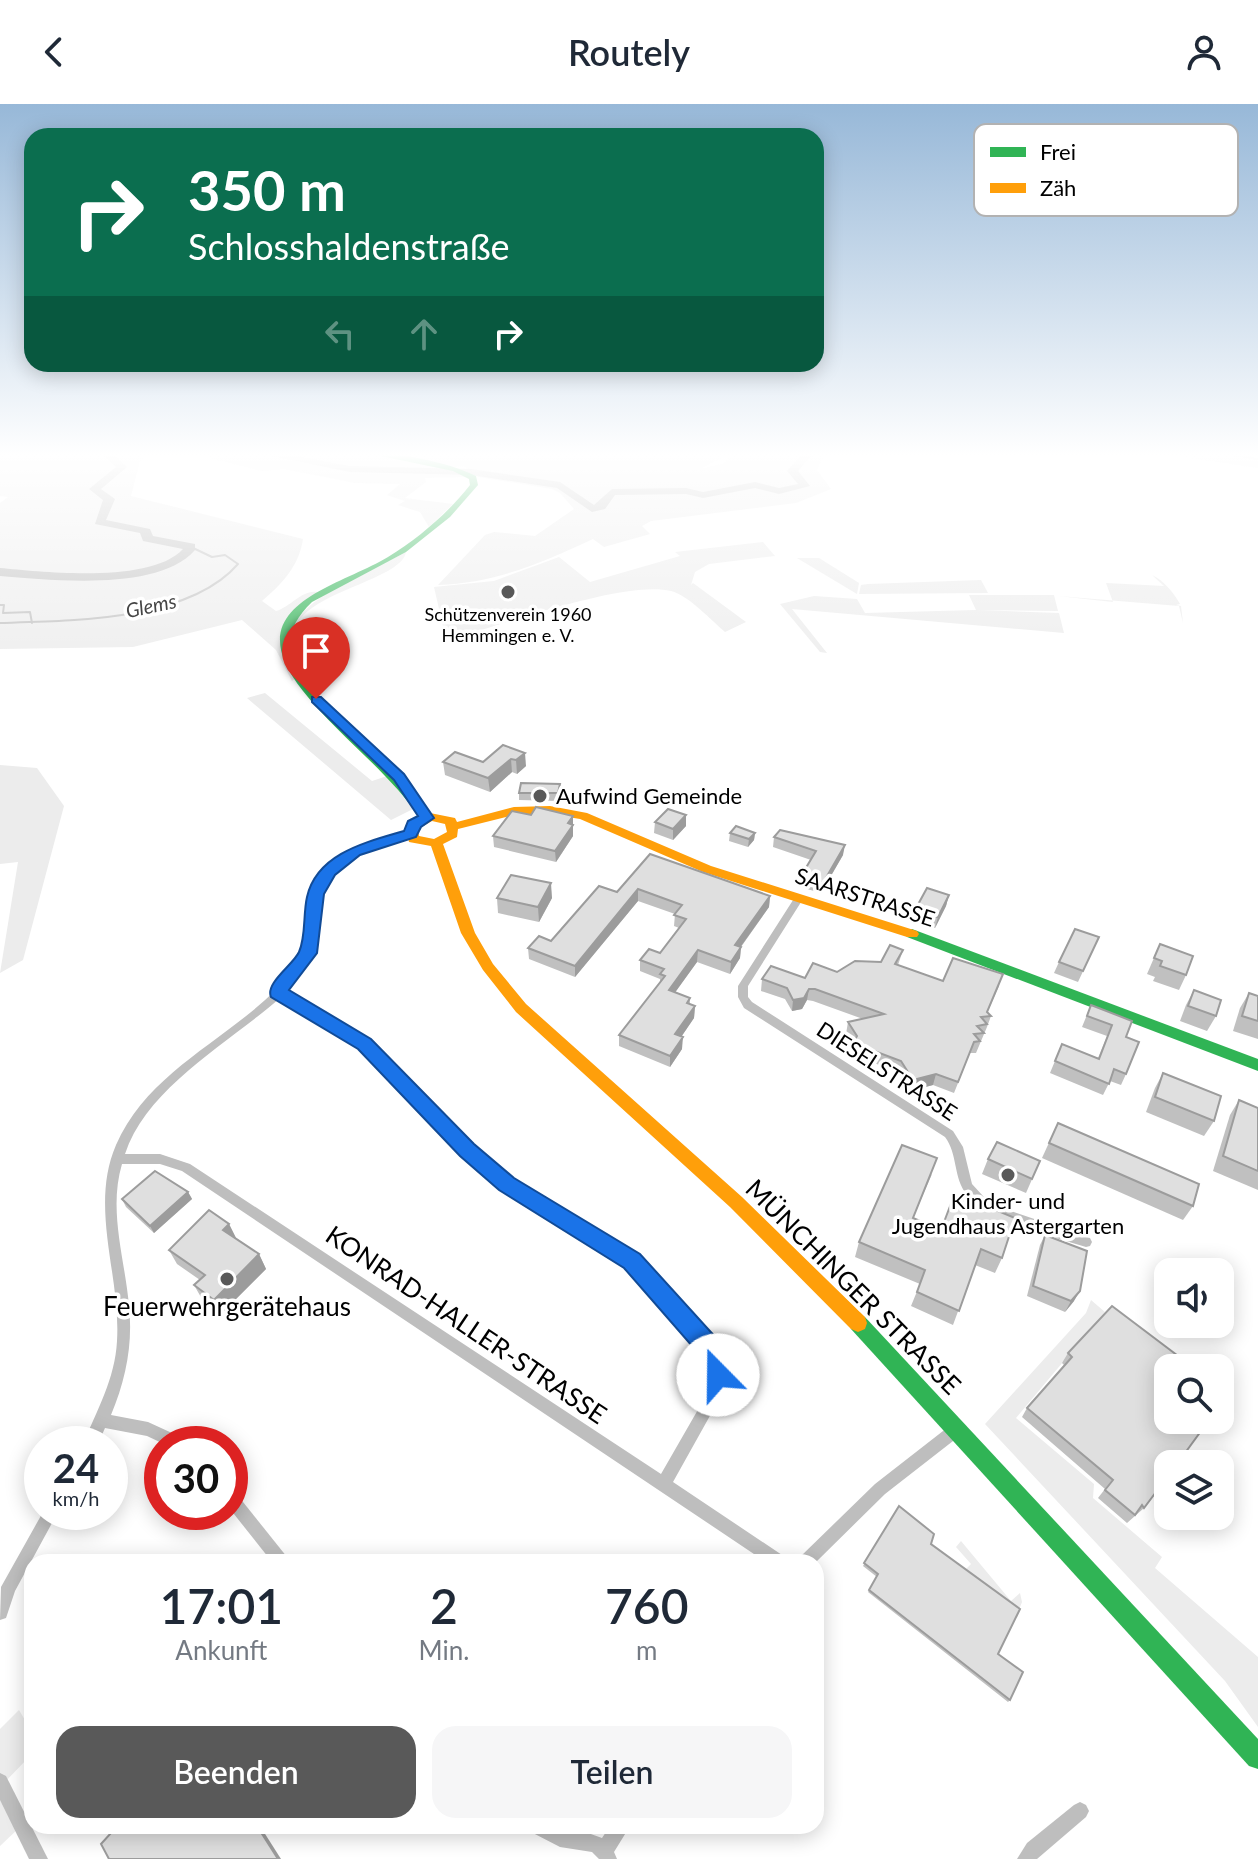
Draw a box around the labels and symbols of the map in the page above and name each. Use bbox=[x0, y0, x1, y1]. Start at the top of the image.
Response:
legend bbox=[974, 124, 1238, 216]
text: Frei bbox=[1040, 138, 1076, 165]
text: Zäh bbox=[1040, 174, 1076, 201]
marker: Schützenverein 1960 Hemmingen e. V. bbox=[499, 583, 517, 601]
water label: Glems bbox=[123, 588, 178, 622]
place label: Schützenverein 1960 Hemmingen e. V. bbox=[424, 603, 592, 646]
pin bbox=[282, 617, 350, 699]
place label: Aufwind Gemeinde bbox=[556, 782, 742, 809]
marker: Aufwind Gemeinde bbox=[531, 787, 549, 805]
street label: SAARSTRASSE bbox=[792, 861, 938, 932]
street label: DIESELSTRASSE bbox=[812, 1015, 962, 1126]
marker: Kinder- und Jugendhaus Astergarten bbox=[999, 1166, 1017, 1184]
street label: MÜNCHINGER STRASSE bbox=[740, 1172, 968, 1400]
place label: Kinder- und Jugendhaus Astergarten bbox=[892, 1187, 1124, 1239]
street label: KONRAD-HALLER-STRASSE bbox=[320, 1218, 613, 1430]
marker: Feuerwehrgerätehaus bbox=[218, 1270, 236, 1288]
place label: Feuerwehrgerätehaus bbox=[103, 1290, 351, 1322]
position arrow bbox=[676, 1333, 760, 1417]
speed limit sign: 30 bbox=[144, 1426, 248, 1530]

